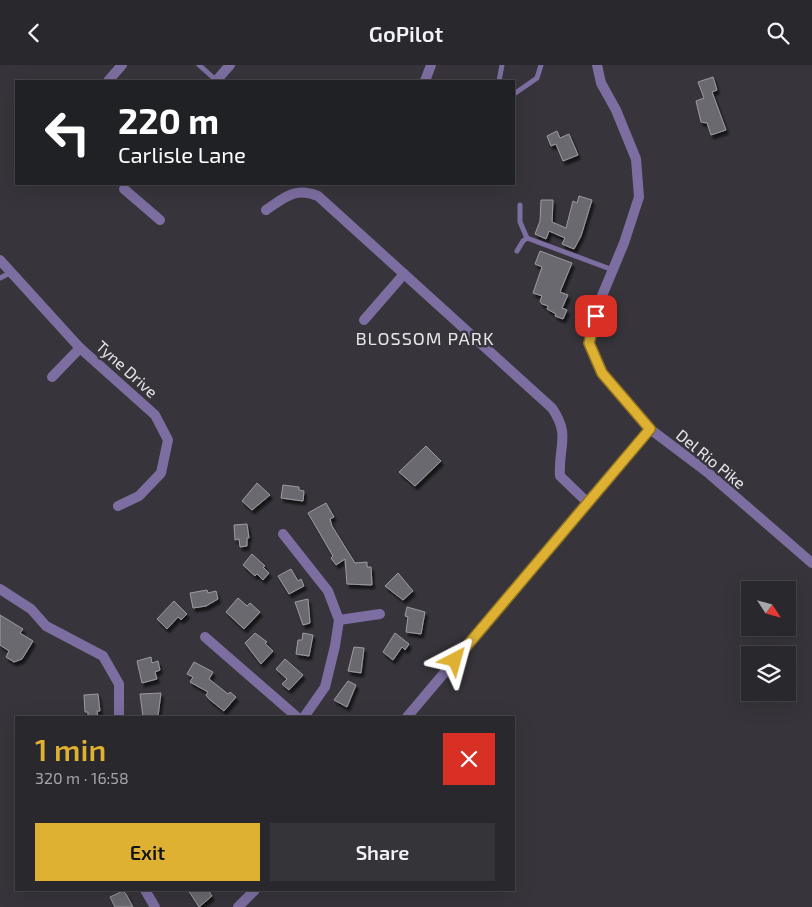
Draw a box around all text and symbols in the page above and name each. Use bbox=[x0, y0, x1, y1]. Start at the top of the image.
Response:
icon: back bbox=[20, 19, 48, 47]
icon: search bbox=[764, 19, 792, 47]
text: GoPilot bbox=[369, 20, 443, 46]
text: 220 m bbox=[118, 99, 219, 141]
icon: left bbox=[35, 100, 100, 165]
text: Carlisle Lane bbox=[118, 141, 246, 167]
pin bbox=[575, 295, 617, 337]
icon: arrive bbox=[582, 302, 610, 330]
district label: BLOSSOM PARK bbox=[355, 327, 495, 349]
street label: Tyne Drive bbox=[93, 336, 162, 401]
street label: Del Rio Pike bbox=[673, 425, 750, 492]
north arrow bbox=[741, 581, 796, 636]
map controls bbox=[741, 581, 796, 701]
position arrow bbox=[428, 633, 480, 685]
button: layers bbox=[741, 646, 796, 701]
text: 1 min bbox=[35, 731, 106, 767]
button: close bbox=[443, 733, 495, 785]
text: 320 m · 16:58 bbox=[35, 768, 129, 787]
button: Exit bbox=[35, 823, 260, 881]
button: Share bbox=[270, 823, 495, 881]

